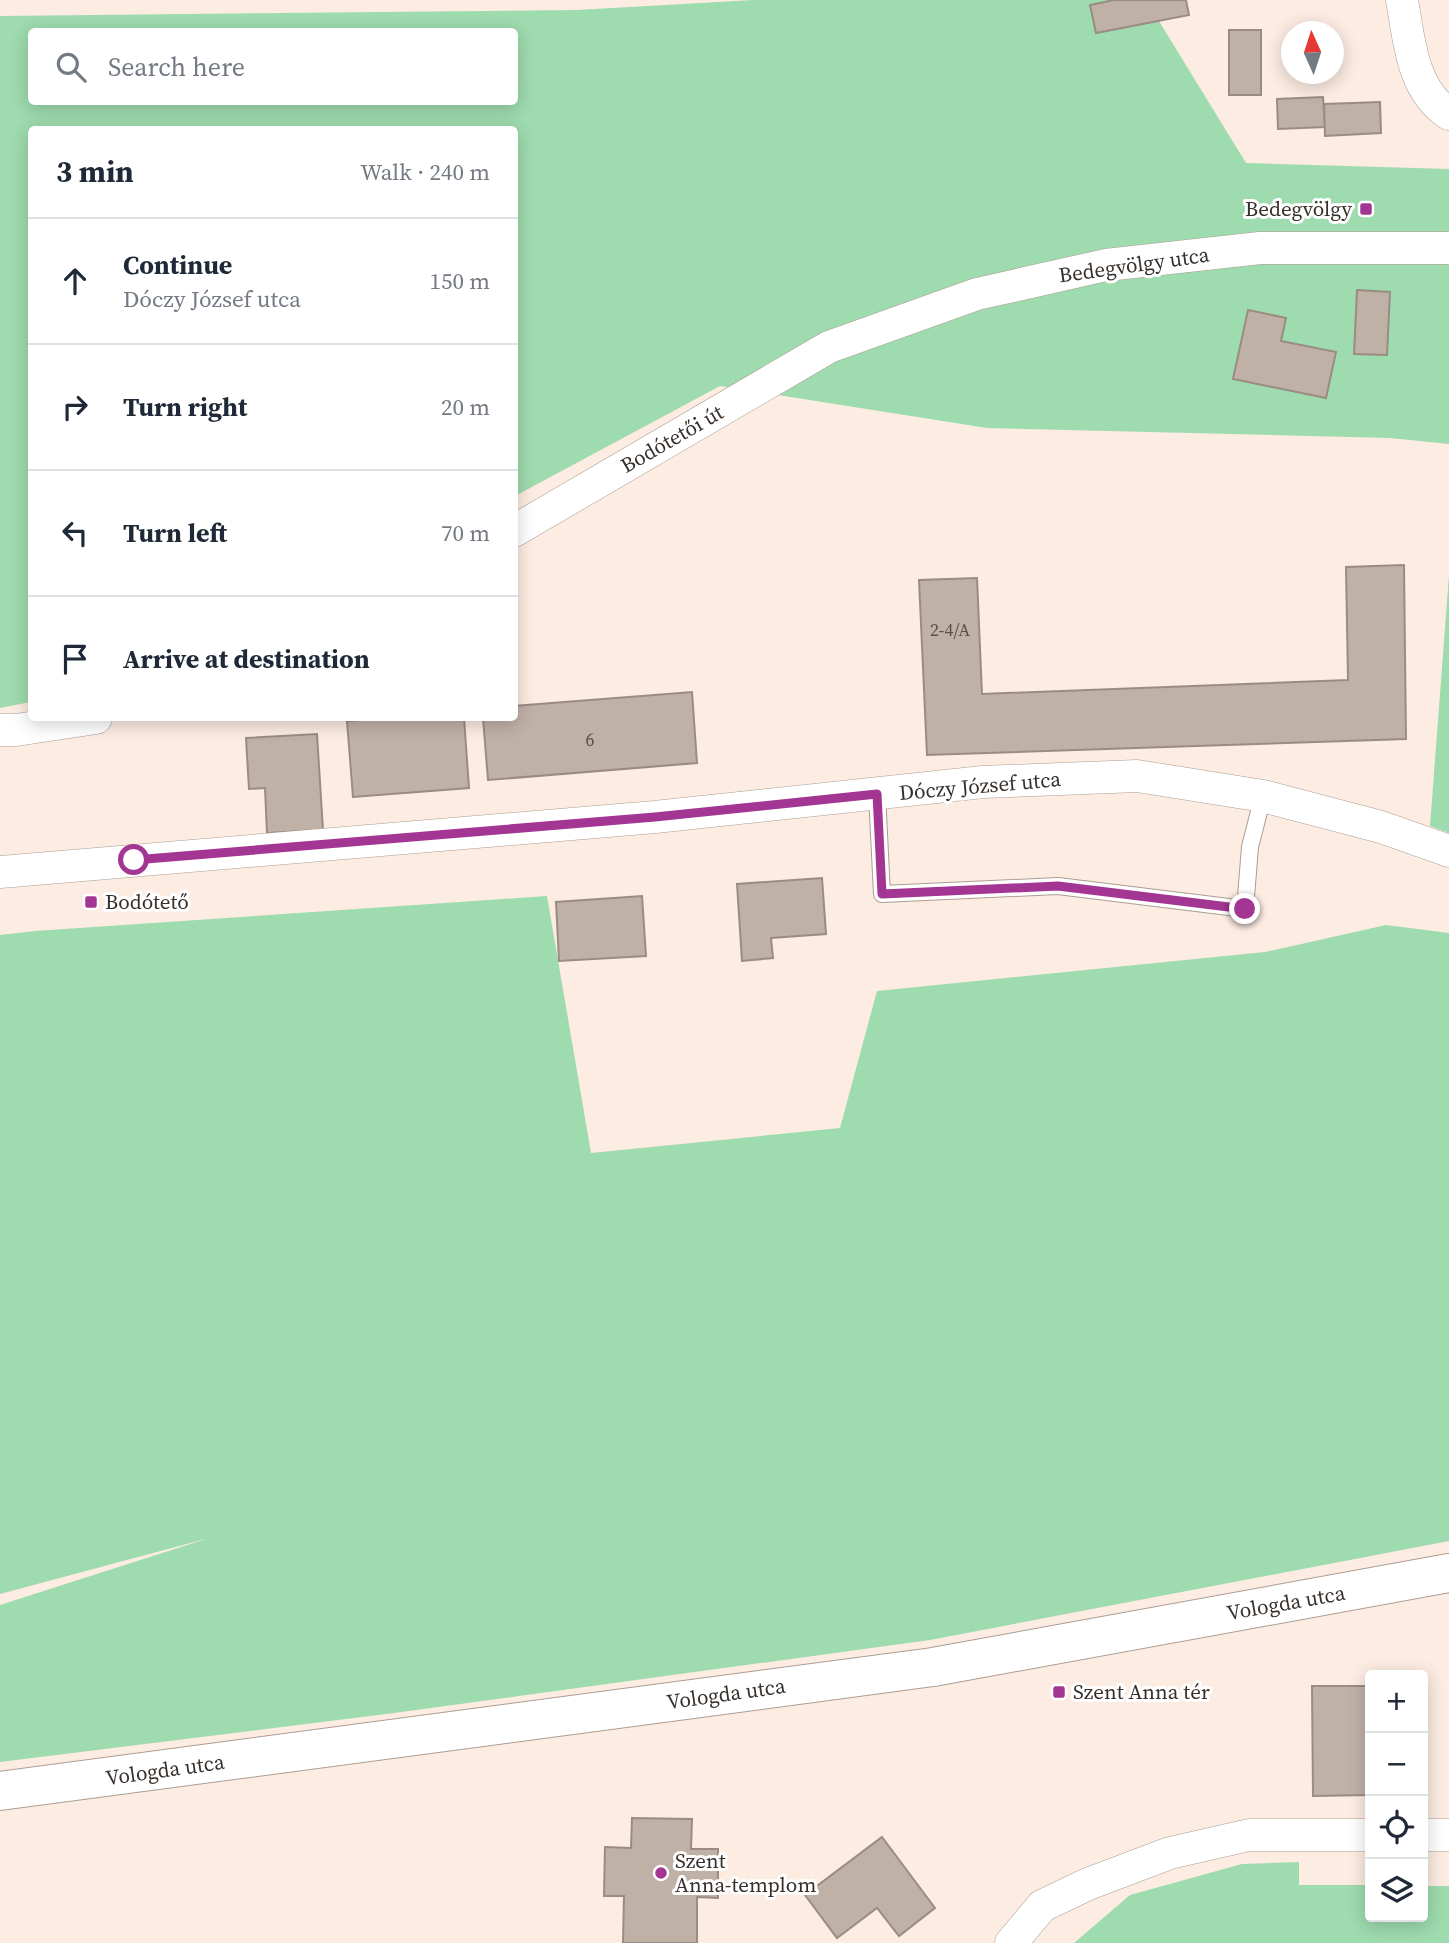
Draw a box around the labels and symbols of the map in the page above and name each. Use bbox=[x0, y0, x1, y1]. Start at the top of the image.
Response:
north arrow bbox=[1281, 21, 1344, 84]
place label: Bedegvölgy bbox=[1245, 194, 1352, 223]
marker: Bedegvölgy bbox=[1358, 201, 1374, 217]
street label: Bedegvölgy utca bbox=[1057, 240, 1211, 289]
street label: Bodótetői út bbox=[615, 397, 729, 480]
house number: 2-4/A bbox=[930, 617, 970, 642]
house number: 6 bbox=[586, 727, 595, 752]
street label: Dóczy József utca bbox=[898, 764, 1062, 807]
route start bbox=[118, 844, 149, 875]
place label: Bodótető bbox=[105, 887, 189, 916]
route end bbox=[1229, 893, 1260, 924]
marker: Bodótető bbox=[83, 894, 99, 910]
street label: Vologda utca bbox=[1224, 1578, 1348, 1627]
street label: Vologda utca bbox=[665, 1671, 788, 1716]
place label: Szent Anna tér bbox=[1073, 1677, 1210, 1706]
marker: Szent Anna tér bbox=[1051, 1684, 1067, 1700]
street label: Vologda utca bbox=[104, 1747, 227, 1792]
place label: Szent Anna-templom bbox=[675, 1846, 816, 1899]
marker: Szent Anna-templom bbox=[653, 1865, 669, 1881]

